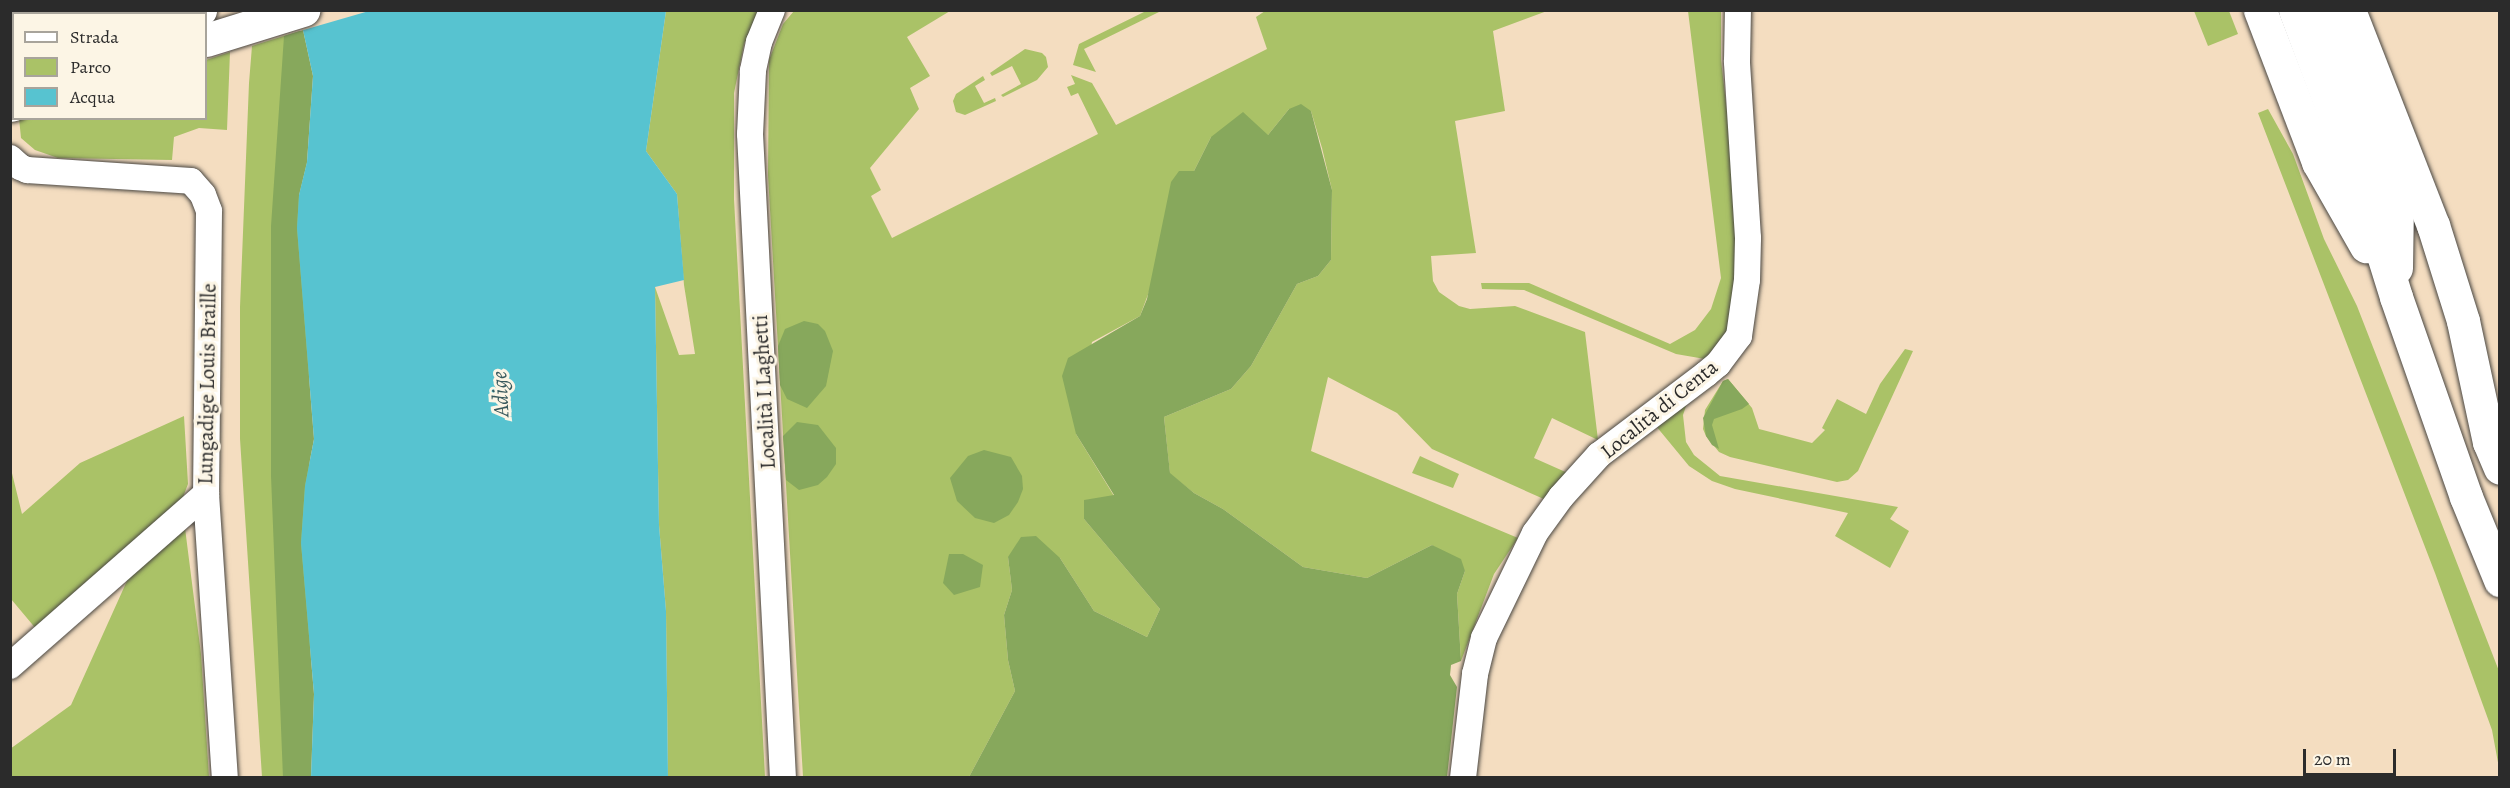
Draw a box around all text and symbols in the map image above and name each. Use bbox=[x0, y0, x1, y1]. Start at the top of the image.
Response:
legend bbox=[12, 12, 207, 120]
text: Strada bbox=[70, 25, 119, 49]
text: Parco bbox=[70, 55, 111, 79]
text: Acqua bbox=[70, 85, 115, 109]
street label: Lungadige Louis Braille bbox=[193, 283, 221, 485]
street label: Località I Laghetti bbox=[747, 314, 781, 470]
street label: Località di Centa bbox=[1595, 354, 1723, 464]
water label: Adige bbox=[487, 371, 515, 417]
scale bar bbox=[2306, 737, 2399, 775]
text: 20 m bbox=[2314, 747, 2351, 771]

